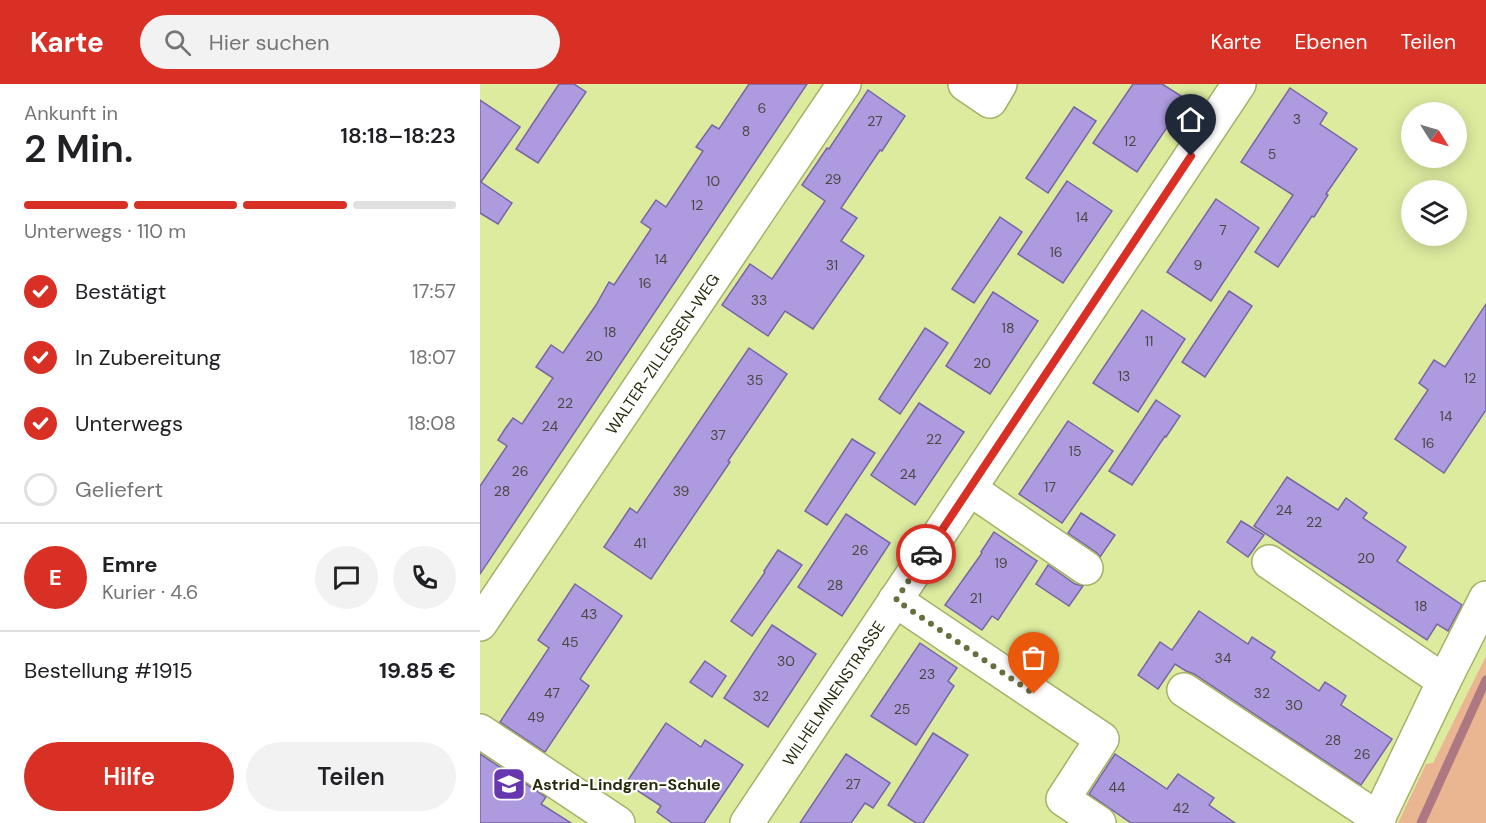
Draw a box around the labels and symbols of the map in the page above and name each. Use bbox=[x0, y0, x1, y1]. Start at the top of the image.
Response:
pin bbox=[1165, 94, 1216, 156]
house number: 6 bbox=[758, 99, 766, 117]
north arrow bbox=[1401, 102, 1467, 168]
house number: 3 bbox=[1293, 110, 1301, 128]
house number: 27 bbox=[867, 112, 883, 130]
house number: 8 bbox=[742, 122, 750, 140]
house number: 12 bbox=[1124, 132, 1136, 150]
house number: 5 bbox=[1268, 145, 1276, 163]
house number: 29 bbox=[825, 170, 842, 188]
house number: 10 bbox=[706, 172, 720, 190]
house number: 12 bbox=[691, 196, 703, 214]
house number: 14 bbox=[1076, 208, 1089, 226]
house number: 7 bbox=[1219, 221, 1227, 239]
house number: 16 bbox=[1049, 243, 1063, 261]
house number: 14 bbox=[655, 250, 668, 268]
house number: 31 bbox=[826, 256, 838, 274]
house number: 9 bbox=[1194, 256, 1203, 274]
street label: WALTER-ZILLESSEN-WEG bbox=[601, 269, 724, 438]
house number: 16 bbox=[638, 274, 652, 292]
house number: 33 bbox=[751, 291, 767, 309]
house number: 18 bbox=[1002, 319, 1014, 337]
house number: 18 bbox=[604, 323, 616, 341]
house number: 11 bbox=[1145, 332, 1153, 350]
house number: 20 bbox=[585, 347, 603, 365]
house number: 20 bbox=[973, 354, 991, 372]
house number: 13 bbox=[1118, 367, 1130, 385]
house number: 12 bbox=[1464, 369, 1476, 387]
house number: 35 bbox=[747, 371, 763, 389]
house number: 22 bbox=[557, 394, 573, 412]
house number: 14 bbox=[1440, 407, 1453, 425]
house number: 24 bbox=[542, 417, 559, 435]
house number: 37 bbox=[710, 426, 726, 444]
house number: 22 bbox=[926, 430, 942, 448]
house number: 16 bbox=[1421, 434, 1435, 452]
house number: 15 bbox=[1069, 442, 1081, 460]
house number: 26 bbox=[512, 462, 528, 480]
house number: 24 bbox=[900, 465, 917, 483]
house number: 17 bbox=[1044, 478, 1056, 496]
house number: 28 bbox=[494, 482, 510, 500]
house number: 39 bbox=[673, 482, 690, 500]
house number: 24 bbox=[1276, 501, 1293, 519]
house number: 22 bbox=[1306, 513, 1322, 531]
courier bbox=[896, 524, 956, 584]
house number: 41 bbox=[634, 534, 646, 552]
house number: 26 bbox=[852, 541, 868, 559]
house number: 20 bbox=[1357, 549, 1375, 567]
house number: 19 bbox=[994, 554, 1008, 572]
house number: 28 bbox=[827, 576, 843, 594]
house number: 21 bbox=[970, 589, 982, 607]
house number: 18 bbox=[1415, 597, 1427, 615]
house number: 43 bbox=[581, 605, 597, 623]
street label: WILHELMINENSTRASSE bbox=[778, 616, 889, 770]
pin bbox=[1008, 632, 1059, 694]
house number: 45 bbox=[561, 633, 579, 651]
house number: 34 bbox=[1215, 649, 1232, 667]
house number: 30 bbox=[777, 652, 795, 670]
house number: 23 bbox=[919, 665, 935, 683]
house number: 47 bbox=[544, 684, 560, 702]
house number: 32 bbox=[1254, 684, 1270, 702]
house number: 32 bbox=[753, 687, 769, 705]
house number: 30 bbox=[1285, 696, 1303, 714]
house number: 25 bbox=[894, 700, 910, 718]
house number: 49 bbox=[527, 708, 545, 726]
house number: 28 bbox=[1325, 731, 1341, 749]
house number: 26 bbox=[1354, 745, 1370, 763]
school or university icon: Astrid-Lindgren-Schule bbox=[491, 766, 527, 802]
place label: Astrid-Lindgren-Schule bbox=[532, 774, 721, 795]
house number: 27 bbox=[845, 775, 861, 793]
house number: 44 bbox=[1109, 778, 1126, 796]
house number: 42 bbox=[1173, 799, 1189, 817]

